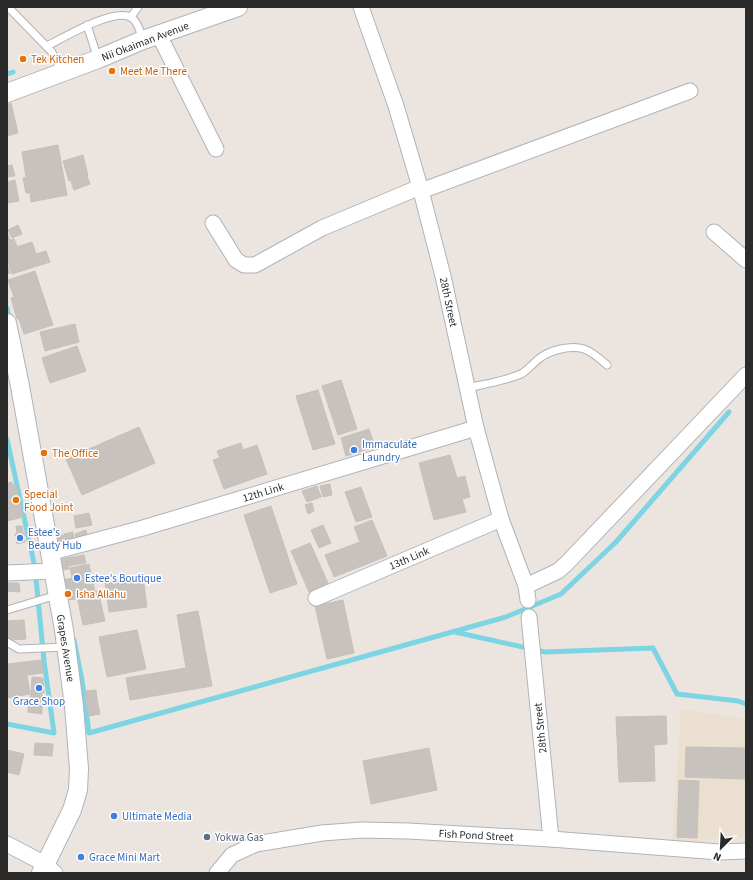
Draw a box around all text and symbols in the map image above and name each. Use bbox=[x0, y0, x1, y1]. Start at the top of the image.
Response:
street label: Nii Okaiman Avenue bbox=[99, 18, 192, 65]
place label: Tek Kitchen bbox=[31, 52, 84, 67]
marker: Tek Kitchen bbox=[18, 54, 28, 64]
place label: Meet Me There bbox=[120, 64, 187, 79]
marker: Meet Me There bbox=[107, 66, 117, 76]
street label: 28th Street bbox=[436, 276, 461, 329]
place label: Immaculate Laundry bbox=[362, 437, 417, 465]
marker: Immaculate Laundry bbox=[349, 445, 359, 455]
place label: The Office bbox=[52, 446, 99, 461]
marker: The Office bbox=[39, 448, 49, 458]
street label: 12th Link bbox=[241, 479, 286, 506]
place label: Special Food Joint bbox=[24, 487, 73, 515]
marker: Special Food Joint bbox=[11, 495, 21, 505]
place label: Estee's Beauty Hub bbox=[28, 525, 82, 553]
marker: Estee's Beauty Hub bbox=[15, 533, 25, 543]
street label: 13th Link bbox=[387, 543, 432, 574]
place label: Estee's Boutique bbox=[85, 571, 162, 586]
marker: Estee's Boutique bbox=[72, 573, 82, 583]
place label: Isha Allahu bbox=[76, 587, 126, 602]
marker: Isha Allahu bbox=[63, 589, 73, 599]
street label: Grapes Avenue bbox=[53, 613, 78, 683]
marker: Grace Shop bbox=[34, 683, 44, 693]
place label: Grace Shop bbox=[13, 694, 65, 709]
street label: 28th Street bbox=[530, 702, 551, 754]
place label: Ultimate Media bbox=[122, 809, 192, 824]
marker: Ultimate Media bbox=[109, 811, 119, 821]
street label: Fish Pond Street bbox=[438, 826, 514, 845]
north arrow bbox=[701, 828, 741, 868]
place label: Yokwa Gas bbox=[214, 830, 264, 845]
marker: Yokwa Gas bbox=[202, 832, 212, 842]
text: N bbox=[711, 848, 724, 865]
place label: Grace Mini Mart bbox=[89, 850, 160, 865]
marker: Grace Mini Mart bbox=[76, 852, 86, 862]

